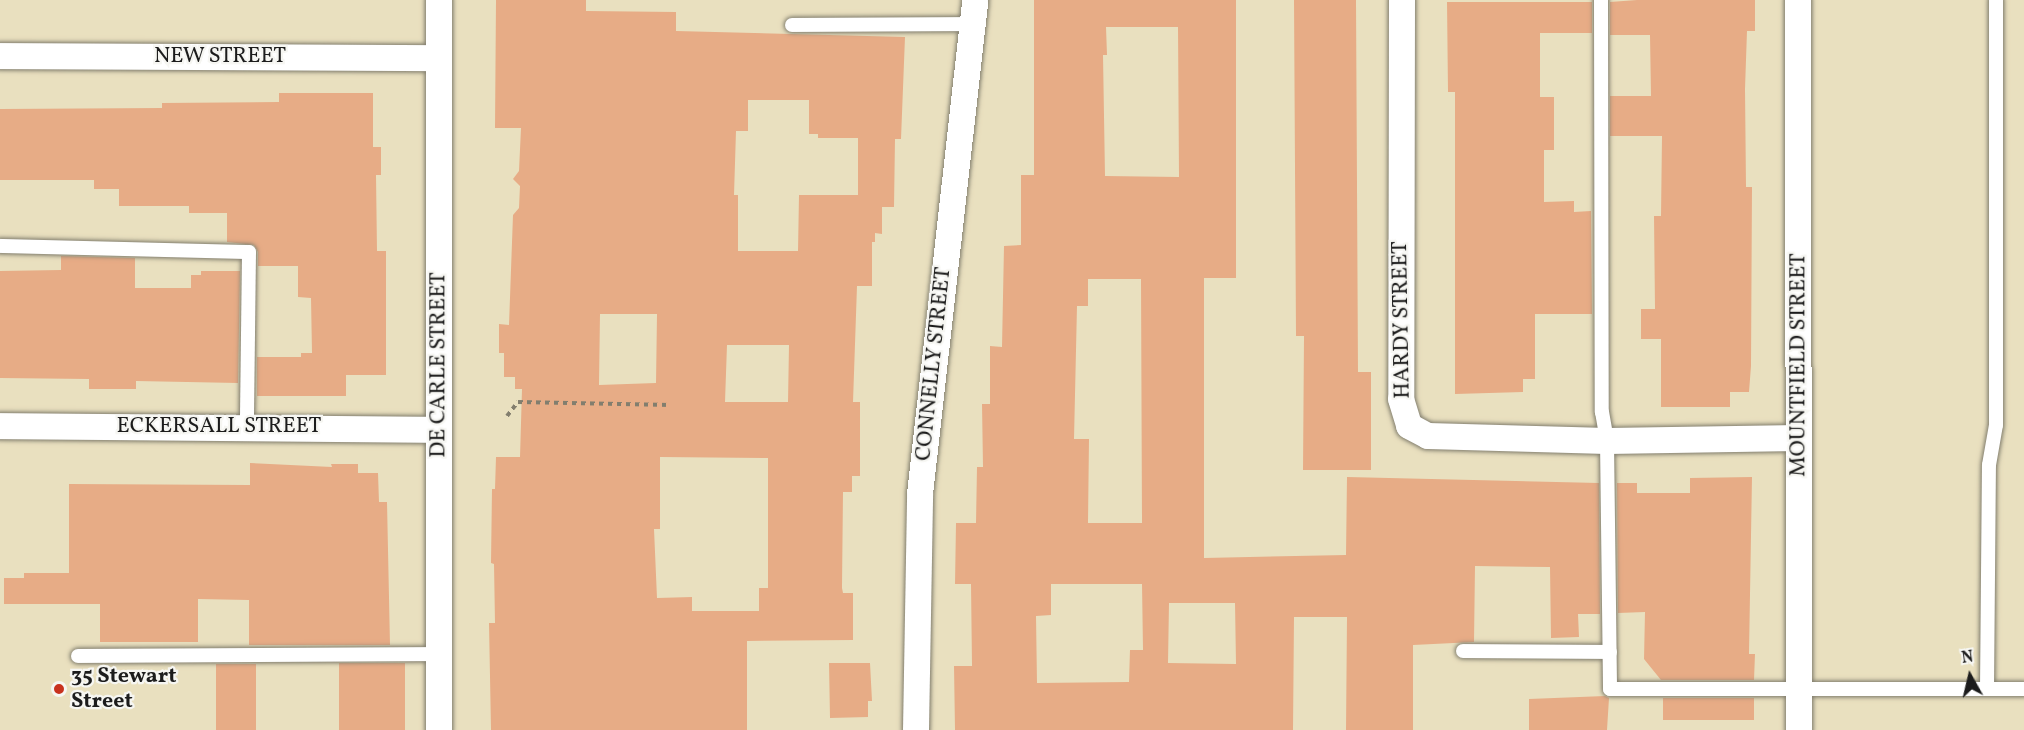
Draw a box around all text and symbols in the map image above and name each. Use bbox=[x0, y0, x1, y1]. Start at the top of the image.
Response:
street label: NEW STREET bbox=[154, 44, 286, 70]
street label: HARDY STREET bbox=[1387, 241, 1417, 399]
street label: MOUNTFIELD STREET bbox=[1786, 253, 1812, 477]
street label: CONNELLY STREET bbox=[911, 265, 957, 463]
street label: DE CARLE STREET bbox=[426, 272, 452, 458]
street label: ECKERSALL STREET bbox=[117, 414, 321, 440]
north arrow bbox=[1940, 646, 2000, 706]
text: N bbox=[1960, 646, 1975, 670]
place label: 35 Stewart Street bbox=[71, 663, 176, 714]
marker: 35 Stewart Street bbox=[52, 682, 66, 696]

